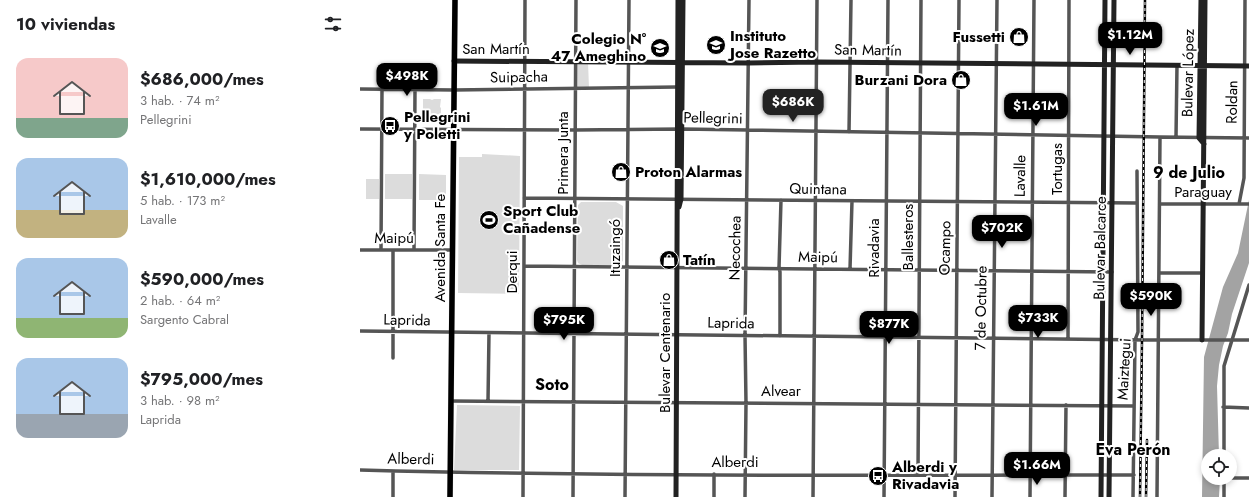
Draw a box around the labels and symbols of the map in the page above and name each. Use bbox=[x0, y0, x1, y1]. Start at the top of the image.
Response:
pin: $1.12M bbox=[1097, 22, 1163, 56]
place label: Instituto Jose Razetto bbox=[727, 25, 816, 64]
place label: Fussetti bbox=[952, 26, 1005, 48]
shop icon: Fussetti bbox=[1008, 26, 1030, 48]
place label: Colegio Nº 47 Ameghino bbox=[551, 28, 647, 67]
street label: Bulevar López bbox=[1176, 28, 1200, 117]
school or university icon: Instituto Jose Razetto bbox=[705, 34, 727, 56]
school or university icon: Colegio Nº 47 Ameghino bbox=[649, 37, 671, 59]
street label: San Martín bbox=[462, 38, 530, 60]
street label: San Martín bbox=[834, 38, 902, 62]
pin: $498K bbox=[379, 63, 435, 97]
street label: Suipacha bbox=[490, 65, 548, 89]
place label: Burzani Dora bbox=[855, 69, 947, 91]
shop icon: Burzani Dora bbox=[950, 69, 972, 91]
street label: Roldan bbox=[1221, 80, 1243, 124]
pin: $686K bbox=[765, 89, 821, 123]
pin: $1.61M bbox=[1003, 93, 1069, 127]
place label: Pellegrini y Poletti bbox=[403, 106, 470, 145]
street label: Pellegrini bbox=[683, 106, 743, 130]
street label: Primera Junta bbox=[552, 111, 574, 195]
bus stop icon: Pellegrini y Poletti bbox=[379, 115, 401, 137]
street label: Tortugas bbox=[1046, 143, 1068, 195]
street label: Lavalle bbox=[1009, 154, 1031, 197]
shop icon: Proton Alarmas bbox=[610, 161, 632, 183]
place label: Proton Alarmas bbox=[635, 161, 742, 183]
district label: 9 de Julio bbox=[1153, 161, 1225, 184]
street label: Quintana bbox=[789, 178, 847, 200]
street label: Paraguay bbox=[1174, 181, 1232, 203]
street label: Avenida Santa Fe bbox=[429, 193, 451, 302]
street label: Bulevar Balcarce bbox=[1088, 196, 1112, 300]
place label: Sport Club Cañadense bbox=[503, 200, 581, 239]
street label: Ballesteros bbox=[897, 204, 919, 270]
sports icon: Sport Club Cañadense bbox=[478, 209, 500, 231]
street label: Necochea bbox=[723, 215, 747, 281]
pin: $702K bbox=[974, 215, 1030, 249]
street label: Rivadavia bbox=[863, 218, 885, 278]
street label: Ituzaingó bbox=[604, 219, 626, 277]
street label: Ocampo bbox=[934, 220, 956, 276]
street label: Maipú bbox=[374, 227, 414, 249]
street label: Maipú bbox=[798, 246, 838, 268]
shop icon: Tatín bbox=[658, 249, 680, 271]
place label: Tatín bbox=[683, 249, 716, 271]
street label: Derqui bbox=[501, 250, 523, 294]
street label: 7 de Octubre bbox=[969, 265, 993, 351]
pin: $590K bbox=[1123, 283, 1179, 317]
street label: Bulevar Centenario bbox=[654, 293, 676, 413]
pin: $733K bbox=[1010, 305, 1066, 339]
pin: $795K bbox=[536, 307, 592, 341]
street label: Laprida bbox=[383, 309, 431, 331]
pin: $877K bbox=[861, 311, 917, 345]
street label: Laprida bbox=[707, 312, 755, 334]
street label: Maiztegui bbox=[1111, 338, 1137, 400]
district label: Soto bbox=[535, 373, 569, 396]
street label: Alvear bbox=[761, 380, 802, 402]
district label: Eva Perón bbox=[1095, 438, 1171, 461]
street label: Alberdi bbox=[387, 448, 435, 470]
street label: Alberdi bbox=[711, 451, 759, 473]
pin: $1.66M bbox=[1004, 452, 1070, 486]
place label: Alberdi y Rivadavia bbox=[891, 456, 959, 495]
bus stop icon: Alberdi y Rivadavia bbox=[867, 465, 889, 487]

